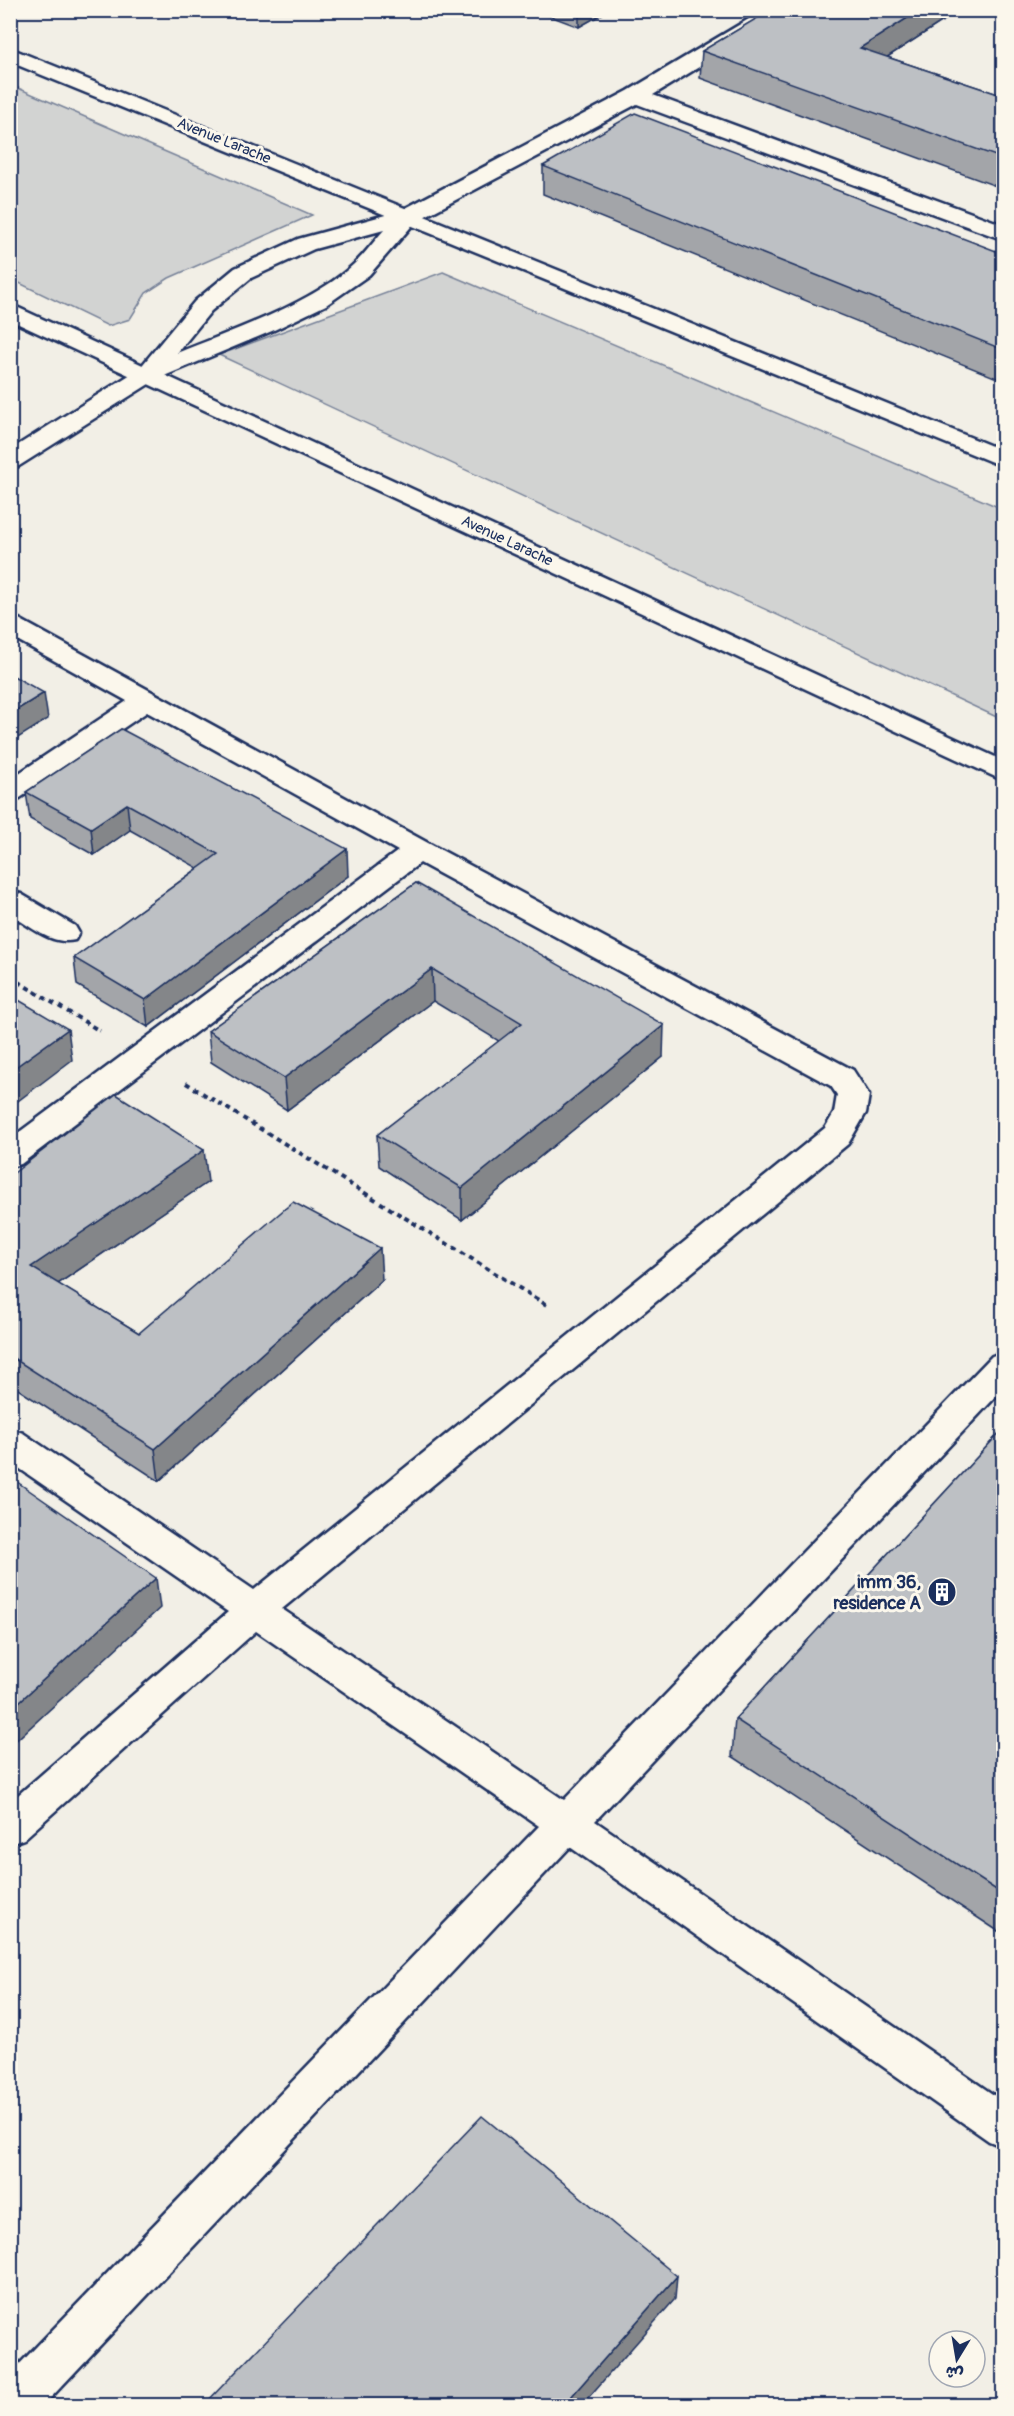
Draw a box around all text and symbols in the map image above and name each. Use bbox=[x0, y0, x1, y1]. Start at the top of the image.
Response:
street label: Avenue Larache bbox=[174, 114, 274, 169]
street label: Avenue Larache bbox=[458, 511, 557, 571]
place label: imm 36, residence A bbox=[834, 1571, 921, 1615]
building icon: imm 36, residence A bbox=[926, 1576, 958, 1608]
north arrow bbox=[927, 2329, 987, 2389]
text: ش bbox=[944, 2361, 965, 2384]

